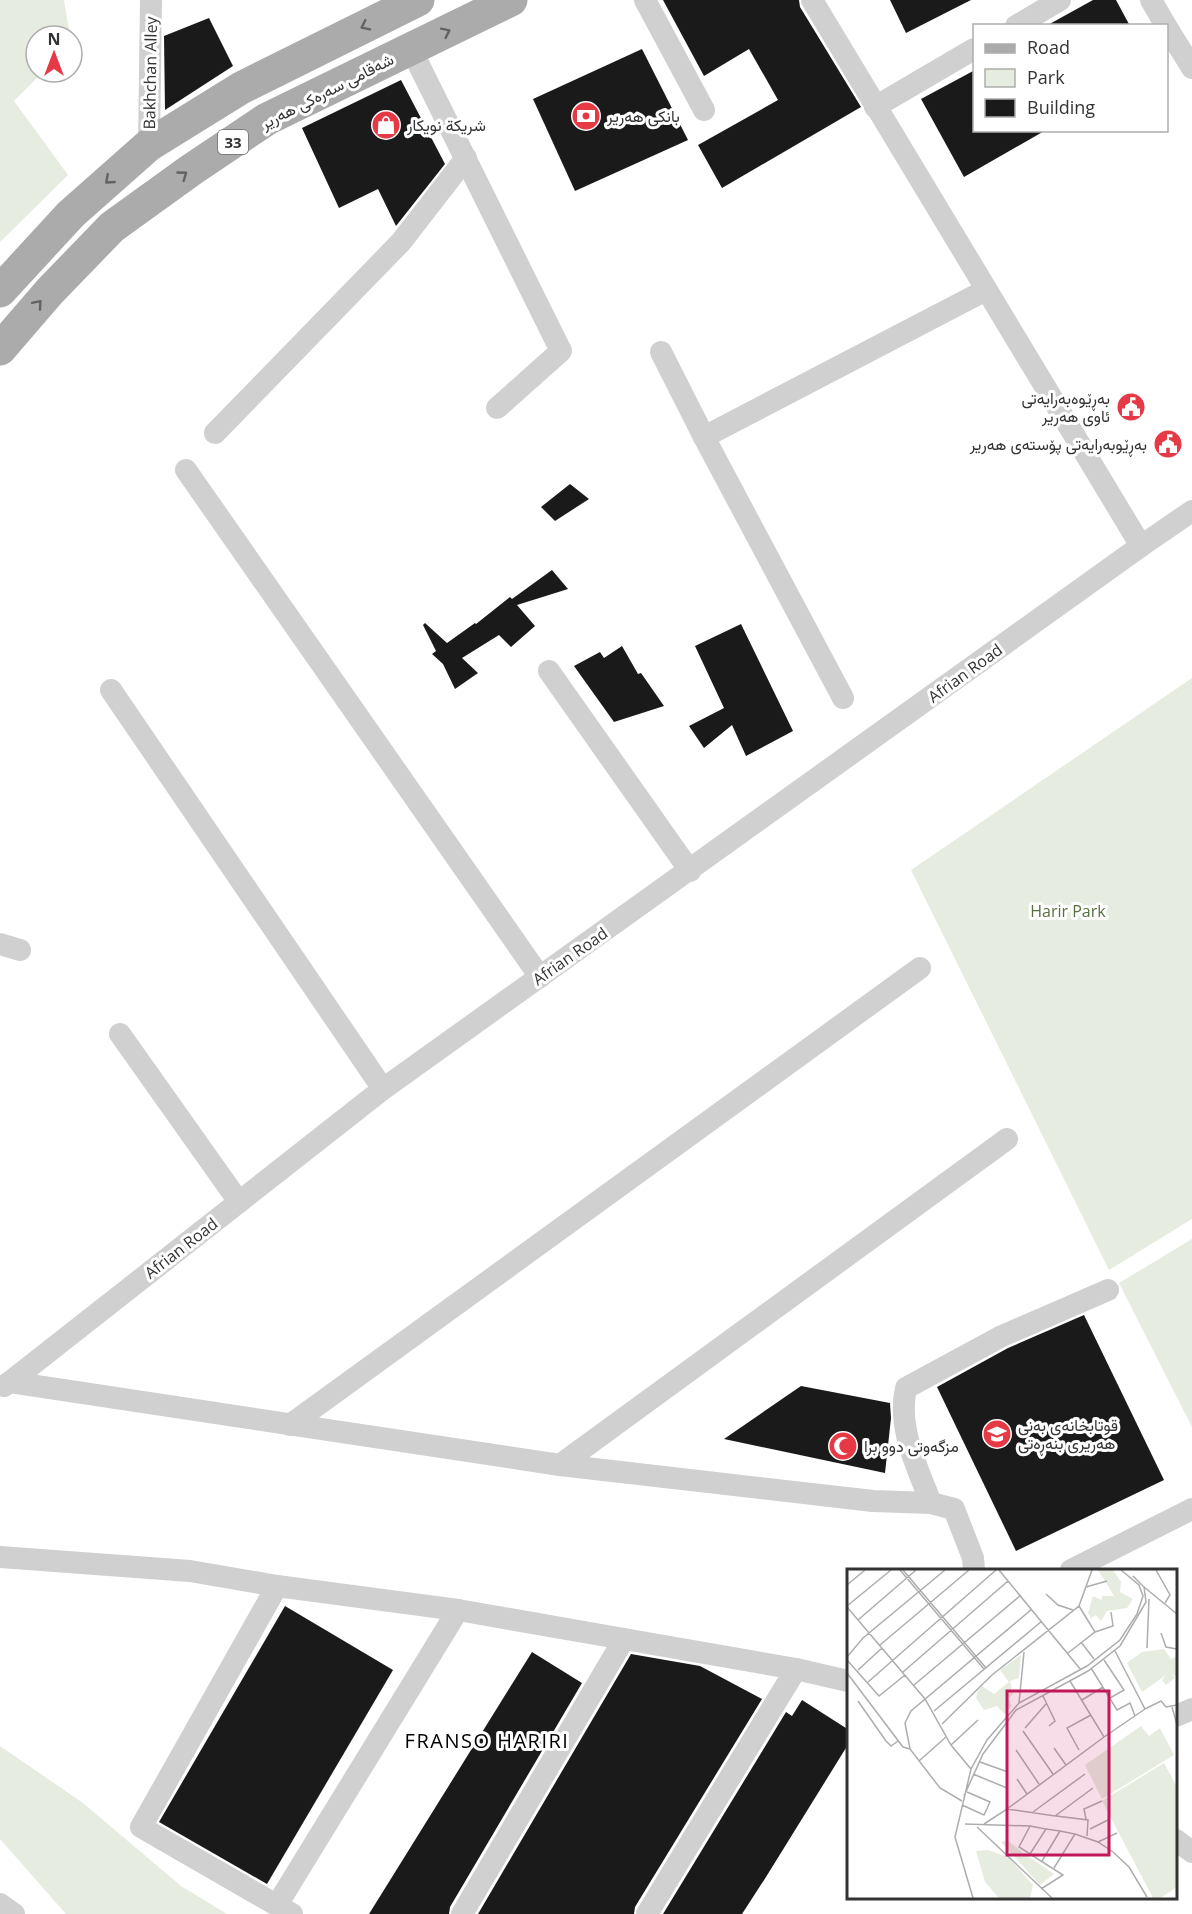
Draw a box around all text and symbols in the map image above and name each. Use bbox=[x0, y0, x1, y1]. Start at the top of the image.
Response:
street label: Bakhchan Alley bbox=[138, 15, 162, 130]
one-way arrow bbox=[361, 19, 372, 30]
north arrow bbox=[24, 24, 84, 84]
legend bbox=[973, 24, 1168, 132]
one-way arrow bbox=[440, 27, 451, 39]
text: N bbox=[47, 28, 61, 50]
text: Road bbox=[1027, 35, 1070, 59]
street label: شەقامی سەرەکی هەریر bbox=[256, 48, 397, 135]
text: Park bbox=[1027, 65, 1065, 89]
text: Building bbox=[1027, 95, 1095, 119]
bank icon: بانکی هەریر bbox=[570, 100, 602, 132]
place label: بانکی هەریر bbox=[606, 105, 680, 127]
shop icon: شريكة نويكار bbox=[370, 109, 402, 141]
place label: شريكة نويكار bbox=[406, 114, 486, 136]
road number: 33 bbox=[218, 130, 248, 154]
one-way arrow bbox=[177, 171, 188, 182]
one-way arrow bbox=[105, 173, 116, 184]
one-way arrow bbox=[31, 300, 42, 311]
place label: بەڕێوەبەرایەتی ئاوی هەریر bbox=[1021, 387, 1110, 427]
public building icon: بەڕێوەبەرایەتی ئاوی هەریر bbox=[1115, 391, 1147, 423]
public building icon: بەڕێوبەرایەتی پۆستەی هەریر bbox=[1152, 428, 1184, 460]
place label: بەڕێوبەرایەتی پۆستەی هەریر bbox=[969, 433, 1147, 457]
street label: Afrian Road bbox=[923, 638, 1007, 708]
park label: Harir Park bbox=[1030, 900, 1106, 922]
street label: Afrian Road bbox=[528, 922, 612, 990]
street label: Afrian Road bbox=[140, 1213, 222, 1283]
place label: قوتابخانەی بەنی هەریری بنەڕەتی bbox=[1018, 1414, 1118, 1456]
school or university icon: قوتابخانەی بەنی هەریری بنەڕەتی bbox=[981, 1418, 1013, 1450]
mosque icon: مزگەوتی دوو برا bbox=[827, 1430, 859, 1462]
place label: مزگەوتی دوو برا bbox=[864, 1435, 959, 1457]
inset map bbox=[847, 1569, 1177, 1899]
district label: FRANSO HARIRI bbox=[405, 1727, 569, 1754]

